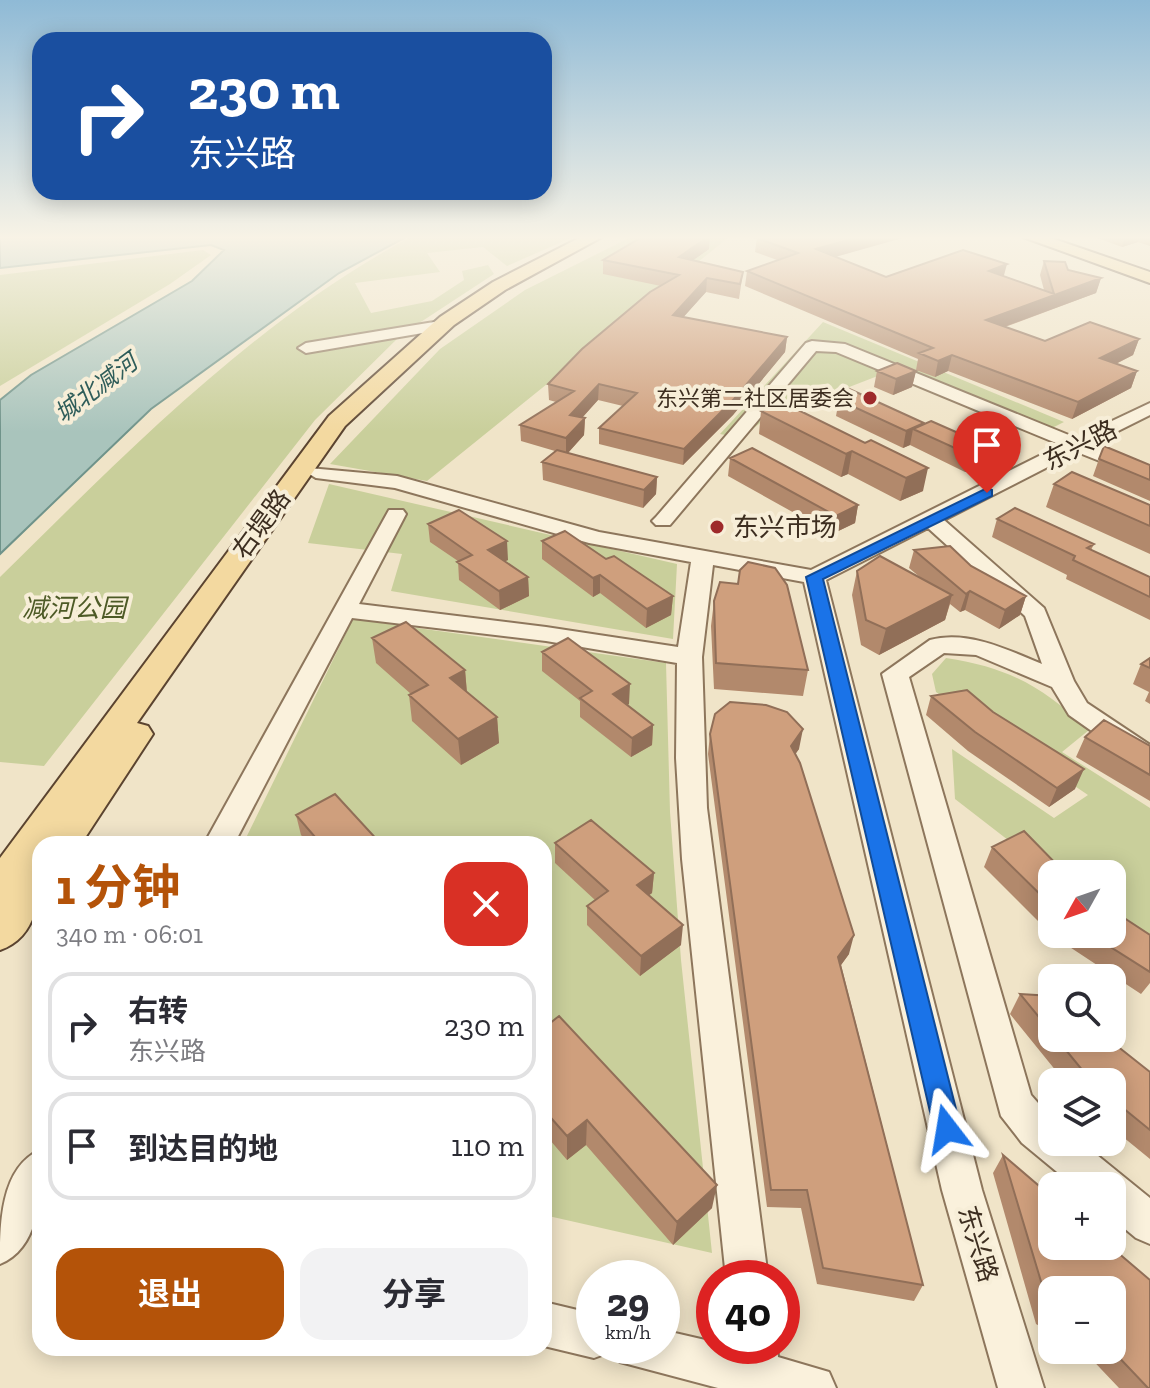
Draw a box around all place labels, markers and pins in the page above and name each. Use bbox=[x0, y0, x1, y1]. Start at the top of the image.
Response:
place label: 东兴第二社区居委会 bbox=[656, 385, 854, 412]
marker: 东兴第二社区居委会 bbox=[861, 389, 879, 407]
pin bbox=[953, 411, 1021, 493]
place label: 东兴市场 bbox=[733, 511, 837, 543]
marker: 东兴市场 bbox=[708, 518, 726, 536]

